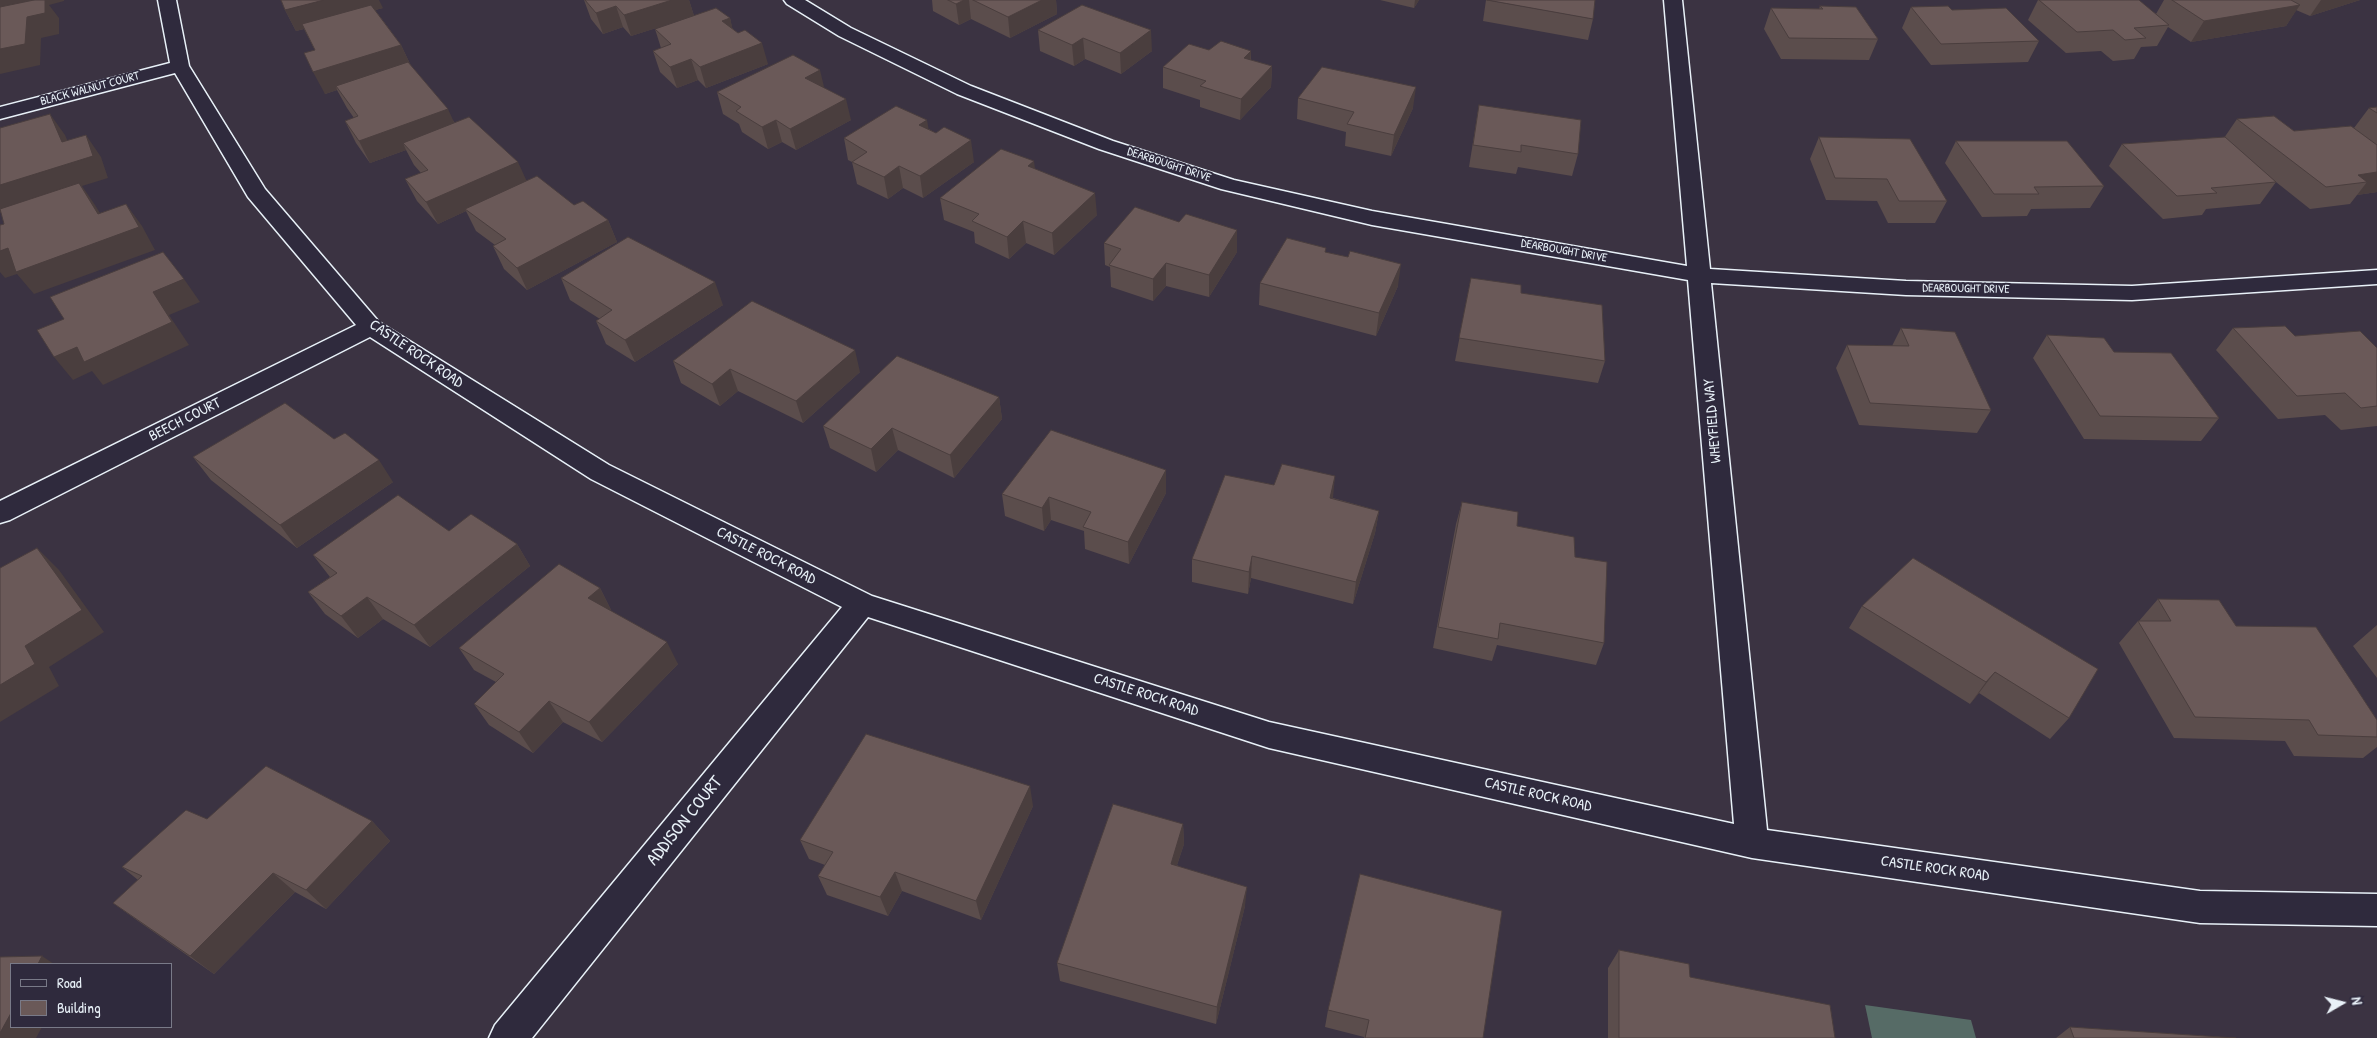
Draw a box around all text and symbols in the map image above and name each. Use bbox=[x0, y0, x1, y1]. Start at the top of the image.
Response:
street label: BLACK WALNUT COURT bbox=[39, 69, 141, 109]
street label: DEARBOUGHT DRIVE bbox=[1125, 145, 1213, 185]
street label: DEARBOUGHT DRIVE bbox=[1520, 236, 1608, 266]
street label: DEARBOUGHT DRIVE bbox=[1922, 281, 2010, 297]
street label: CASTLE ROCK ROAD bbox=[366, 316, 466, 392]
street label: WHEYFIELD WAY bbox=[1700, 378, 1726, 464]
street label: BEECH COURT bbox=[146, 394, 224, 446]
street label: CASTLE ROCK ROAD bbox=[713, 523, 819, 589]
street label: CASTLE ROCK ROAD bbox=[1091, 670, 1201, 720]
street label: ADDISON COURT bbox=[642, 772, 728, 870]
street label: CASTLE ROCK ROAD bbox=[1483, 774, 1593, 816]
street label: CASTLE ROCK ROAD bbox=[1880, 852, 1990, 886]
legend bbox=[10, 963, 172, 1028]
text: Road bbox=[57, 972, 82, 993]
north arrow bbox=[2317, 978, 2367, 1028]
text: N bbox=[2347, 996, 2367, 1006]
text: Building bbox=[57, 997, 101, 1018]

